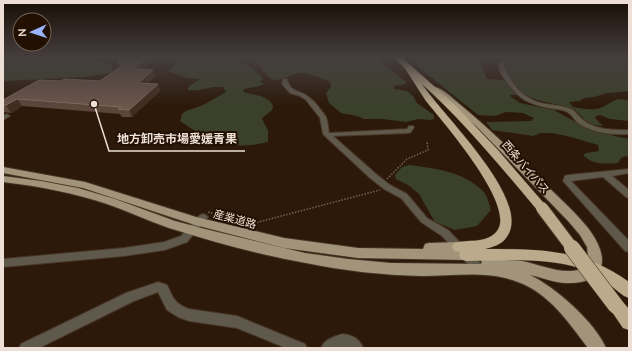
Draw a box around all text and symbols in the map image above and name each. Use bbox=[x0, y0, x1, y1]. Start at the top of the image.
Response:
north arrow bbox=[12, 12, 52, 52]
text: N bbox=[15, 28, 30, 37]
callout: 地方卸売市場愛媛青果 bbox=[109, 127, 245, 151]
text: 地方卸売市場愛媛青果 bbox=[117, 131, 237, 147]
street label: 西条バイパス bbox=[498, 138, 553, 197]
street label: 産業道路 bbox=[212, 207, 258, 232]

